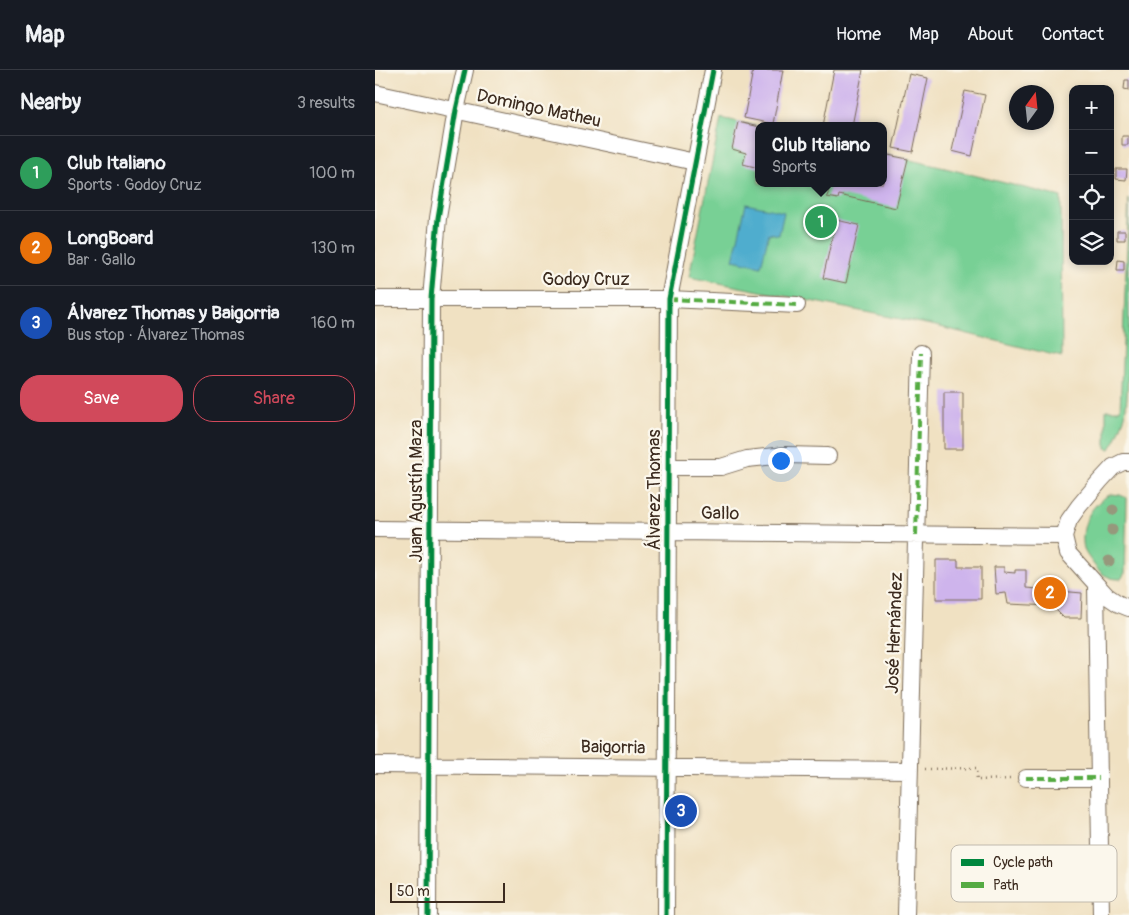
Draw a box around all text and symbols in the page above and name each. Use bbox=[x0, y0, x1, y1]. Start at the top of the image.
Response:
text: Map bbox=[25, 20, 65, 49]
text: Home bbox=[836, 23, 881, 46]
text: Map bbox=[909, 23, 939, 46]
text: About bbox=[967, 23, 1013, 46]
text: Contact bbox=[1041, 23, 1104, 46]
street label: Domingo Matheu bbox=[475, 84, 603, 133]
north arrow bbox=[1009, 85, 1054, 130]
map controls bbox=[1069, 85, 1114, 265]
button: + bbox=[1069, 85, 1114, 130]
text: Nearby bbox=[20, 89, 81, 116]
text: 3 results bbox=[297, 93, 355, 113]
popup bbox=[755, 122, 887, 187]
button: − bbox=[1069, 130, 1114, 175]
text: Club Italiano bbox=[772, 133, 870, 157]
text: Club Italiano bbox=[67, 151, 166, 175]
text: Sports bbox=[772, 157, 816, 177]
text: 1 bbox=[33, 163, 39, 183]
text: 100 m bbox=[309, 163, 355, 183]
text: Sports · Godoy Cruz bbox=[67, 175, 202, 195]
button: locate bbox=[1069, 175, 1114, 220]
pin: 1 bbox=[805, 203, 837, 241]
button: layers bbox=[1069, 220, 1114, 265]
text: LongBoard bbox=[67, 226, 154, 250]
text: 2 bbox=[32, 238, 40, 258]
text: 130 m bbox=[311, 238, 355, 258]
text: Bar · Gallo bbox=[67, 250, 136, 270]
street label: Godoy Cruz bbox=[542, 268, 630, 291]
text: Álvarez Thomas y Baigorria bbox=[67, 301, 280, 325]
text: 3 bbox=[32, 313, 40, 333]
text: 160 m bbox=[311, 313, 355, 333]
text: Bus stop · Álvarez Thomas bbox=[67, 325, 244, 345]
button: Save bbox=[20, 375, 183, 422]
button: Share bbox=[193, 375, 355, 422]
street label: Juan Agustín Maza bbox=[405, 420, 428, 562]
street label: Álvarez Thomas bbox=[643, 429, 666, 551]
your location bbox=[768, 448, 794, 474]
street label: Gallo bbox=[701, 502, 740, 525]
street label: José Hernández bbox=[881, 572, 908, 694]
pin: 2 bbox=[1034, 574, 1066, 612]
street label: Baigorria bbox=[580, 735, 646, 760]
pin: 3 bbox=[665, 792, 697, 830]
legend bbox=[951, 845, 1117, 902]
text: Cycle path bbox=[993, 854, 1053, 871]
text: Path bbox=[993, 877, 1018, 894]
scale bar bbox=[390, 880, 505, 903]
text: 50 m bbox=[397, 883, 430, 900]

